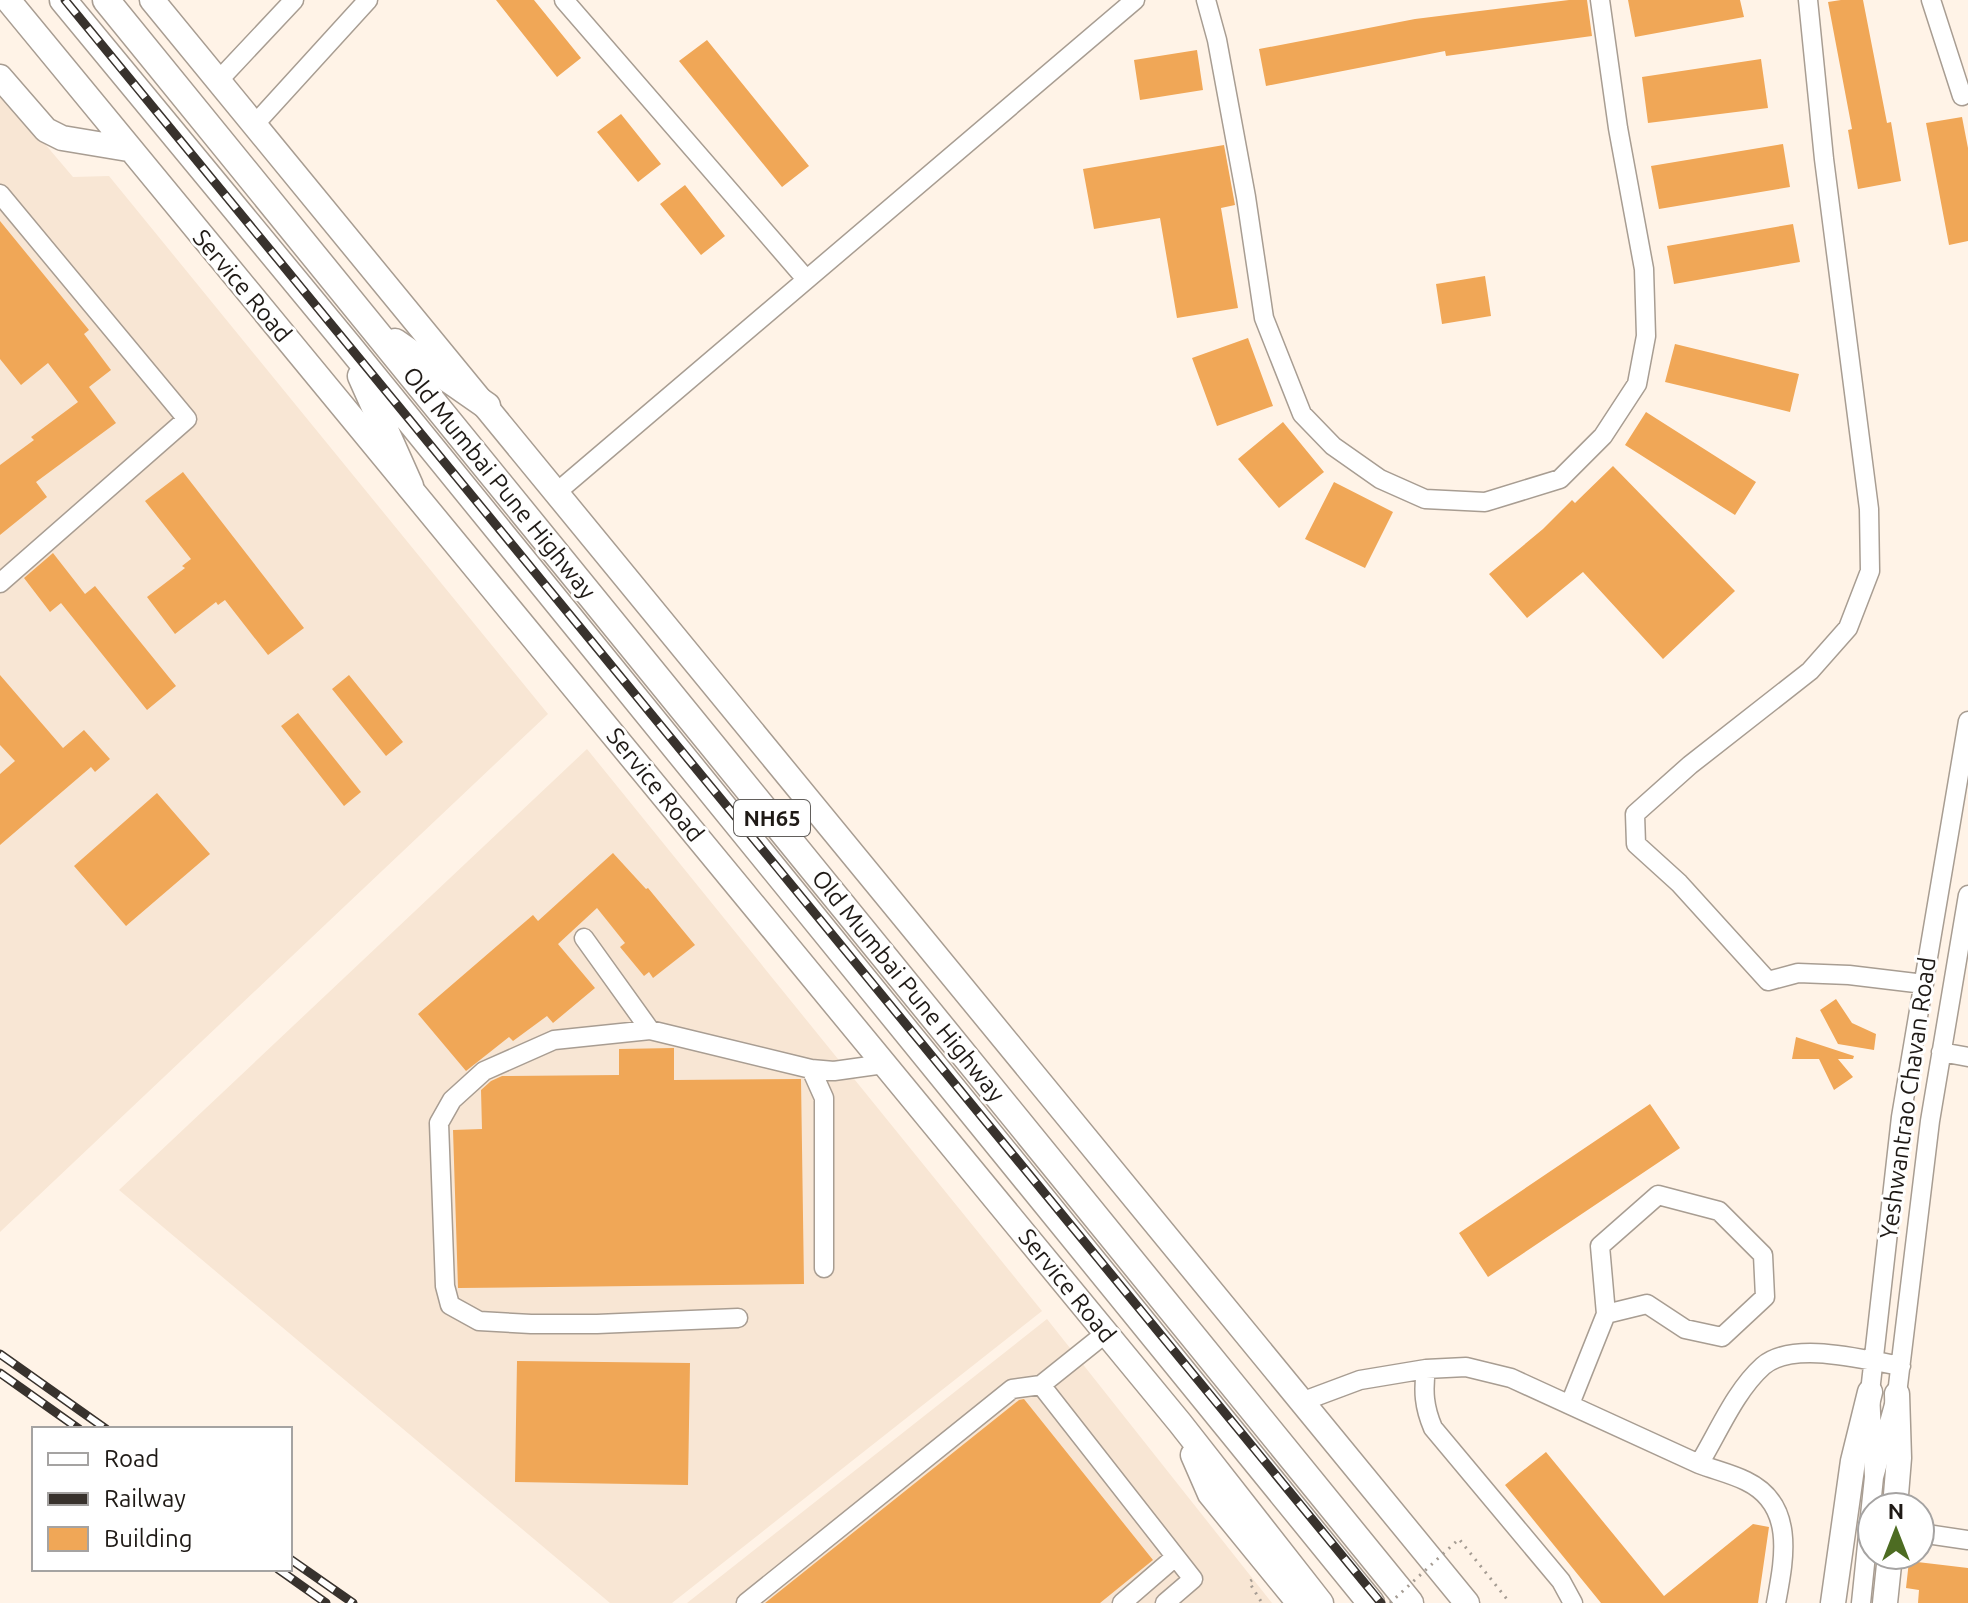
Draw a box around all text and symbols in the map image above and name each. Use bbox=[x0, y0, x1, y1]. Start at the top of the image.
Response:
street label: Service Road bbox=[188, 224, 297, 347]
street label: Old Mumbai Pune Highway bbox=[398, 361, 602, 604]
street label: Service Road bbox=[601, 723, 709, 847]
road number: NH65 bbox=[734, 800, 810, 836]
street label: Old Mumbai Pune Highway bbox=[807, 864, 1011, 1107]
street label: Yeshwantrao Chavan Road bbox=[1874, 955, 1941, 1241]
street label: Service Road bbox=[1013, 1224, 1121, 1348]
legend bbox=[32, 1427, 292, 1571]
text: Road bbox=[104, 1445, 159, 1472]
text: Railway bbox=[104, 1485, 186, 1512]
north arrow bbox=[1856, 1491, 1936, 1571]
text: N bbox=[1888, 1498, 1904, 1523]
text: Building bbox=[104, 1525, 192, 1552]

